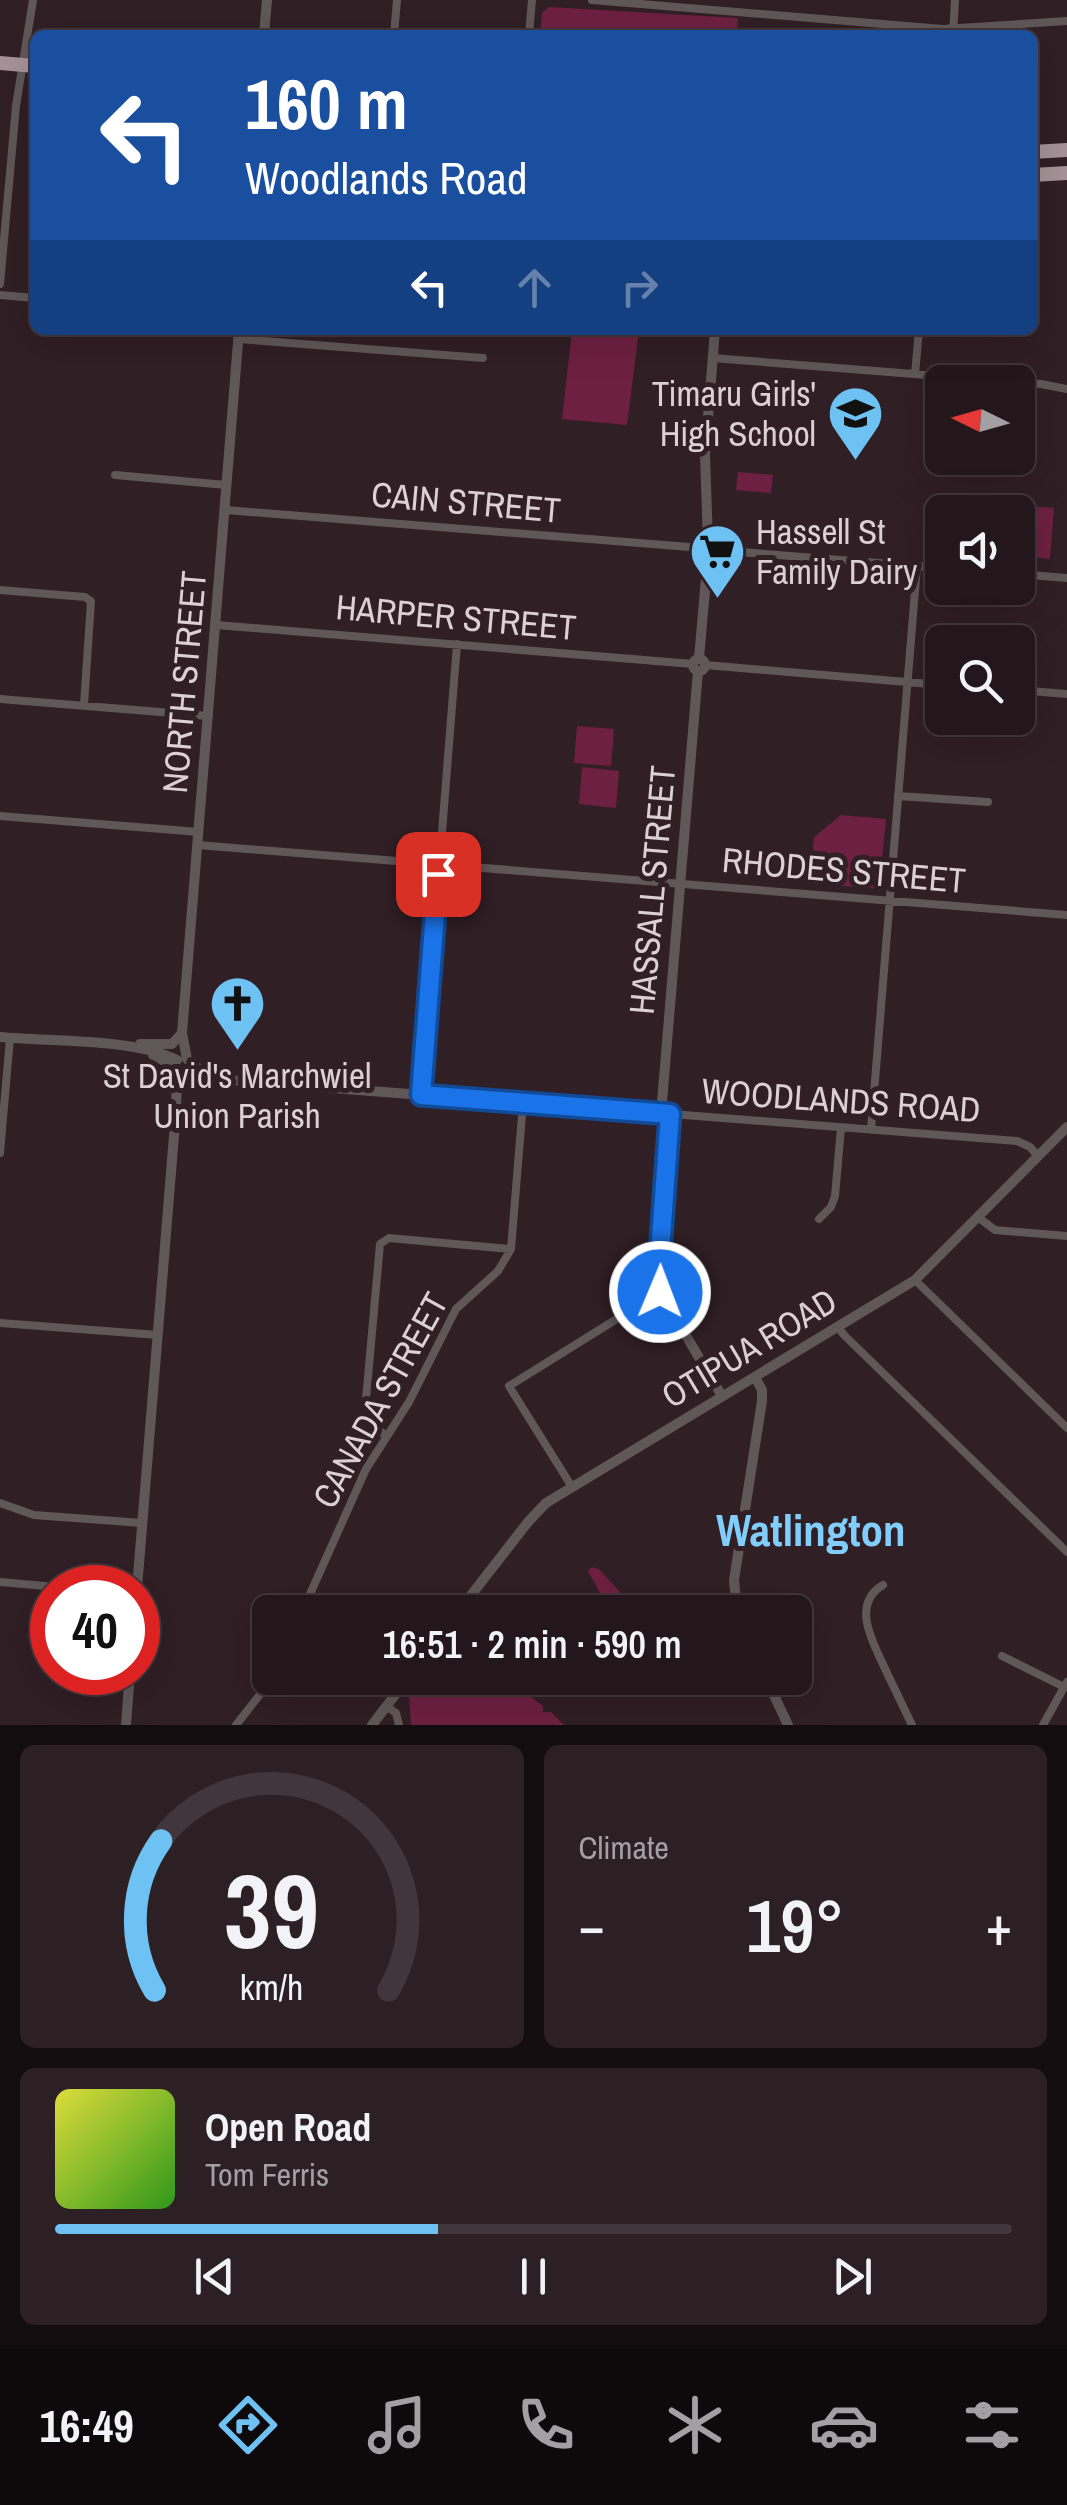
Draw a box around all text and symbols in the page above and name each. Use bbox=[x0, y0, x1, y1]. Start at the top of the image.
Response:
text: 160 m bbox=[245, 57, 408, 151]
icon: left bbox=[80, 70, 210, 200]
text: Woodlands Road bbox=[245, 147, 527, 208]
icon: left bbox=[402, 260, 457, 315]
icon: ahead bbox=[507, 260, 562, 315]
icon: right bbox=[612, 260, 667, 315]
north arrow bbox=[925, 365, 1035, 475]
map controls bbox=[925, 365, 1035, 735]
place label: Timaru Girls' High School bbox=[652, 370, 816, 457]
school or university icon: Timaru Girls' High School bbox=[825, 383, 885, 462]
street label: CAIN STREET bbox=[369, 470, 563, 534]
button: sound bbox=[925, 495, 1035, 605]
place label: Hassell St Family Dairy bbox=[756, 508, 918, 595]
supermarket icon: Hassell St Family Dairy bbox=[687, 521, 747, 600]
street label: NORTH STREET bbox=[151, 569, 217, 795]
street label: HARPER STREET bbox=[334, 583, 578, 651]
button: search bbox=[925, 625, 1035, 735]
street label: HASSALL STREET bbox=[618, 764, 686, 1016]
pin bbox=[396, 832, 481, 917]
street label: RHODES STREET bbox=[720, 836, 968, 904]
icon: arrive bbox=[411, 847, 466, 902]
church icon: St David's Marchwiel Union Parish bbox=[207, 974, 267, 1053]
place label: St David's Marchwiel Union Parish bbox=[103, 1052, 371, 1139]
street label: WOODLANDS ROAD bbox=[700, 1067, 982, 1133]
position arrow bbox=[608, 1240, 712, 1344]
street label: OTIPUA ROAD bbox=[653, 1277, 845, 1419]
street label: CANADA STREET bbox=[301, 1284, 459, 1516]
district label: Watlington bbox=[716, 1499, 906, 1560]
speed limit sign: 40 bbox=[30, 1565, 160, 1695]
text: 16:51 · 2 min · 590 m bbox=[382, 1619, 682, 1670]
text: Climate bbox=[579, 1826, 669, 1869]
text: 39 bbox=[224, 1840, 319, 1980]
text: 19° bbox=[746, 1874, 844, 1975]
text: − bbox=[579, 1888, 605, 1962]
text: + bbox=[986, 1888, 1012, 1962]
text: km/h bbox=[240, 1963, 304, 2011]
text: Open Road bbox=[205, 2102, 371, 2153]
text: Tom Ferris bbox=[205, 2153, 329, 2196]
icon: previous bbox=[187, 2249, 242, 2304]
icon: pause bbox=[506, 2249, 561, 2304]
icon: next bbox=[825, 2249, 880, 2304]
icon: directions bbox=[213, 2390, 283, 2460]
icon: music bbox=[362, 2390, 432, 2460]
icon: phone bbox=[511, 2390, 581, 2460]
icon: climate bbox=[660, 2390, 730, 2460]
icon: car bbox=[809, 2390, 879, 2460]
icon: filters bbox=[957, 2390, 1027, 2460]
text: 16:49 bbox=[39, 2395, 134, 2456]

